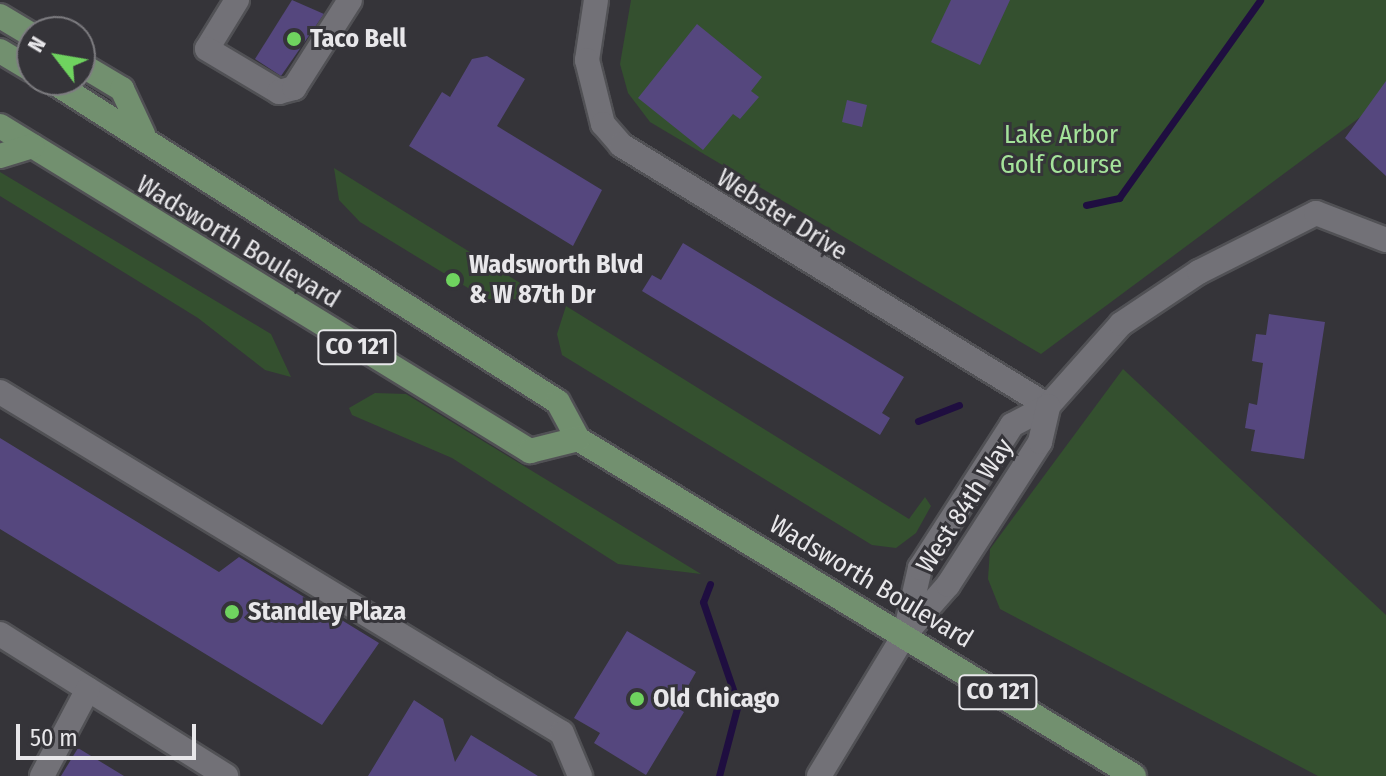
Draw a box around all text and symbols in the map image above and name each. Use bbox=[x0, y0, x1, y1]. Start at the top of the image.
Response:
north arrow bbox=[16, 16, 96, 96]
place label: Taco Bell bbox=[310, 23, 406, 55]
marker: Taco Bell bbox=[285, 30, 303, 48]
text: N bbox=[22, 32, 52, 57]
park label: Lake Arbor Golf Course bbox=[1000, 119, 1122, 180]
street label: Webster Drive bbox=[711, 163, 853, 267]
street label: Wadsworth Boulevard bbox=[131, 169, 345, 315]
place label: Wadsworth Blvd & W 87th Dr bbox=[469, 249, 644, 310]
marker: Wadsworth Blvd & W 87th Dr bbox=[444, 271, 462, 289]
road number: CO 121 bbox=[317, 327, 397, 367]
street label: West 84th Way bbox=[910, 433, 1020, 579]
street label: Wadsworth Boulevard bbox=[764, 509, 978, 655]
place label: Standley Plaza bbox=[248, 596, 406, 628]
marker: Standley Plaza bbox=[223, 603, 241, 621]
road number: CO 121 bbox=[958, 672, 1038, 712]
place label: Old Chicago bbox=[653, 683, 780, 715]
marker: Old Chicago bbox=[628, 690, 646, 708]
scale bar bbox=[20, 708, 200, 758]
text: 50 m bbox=[30, 724, 78, 752]

